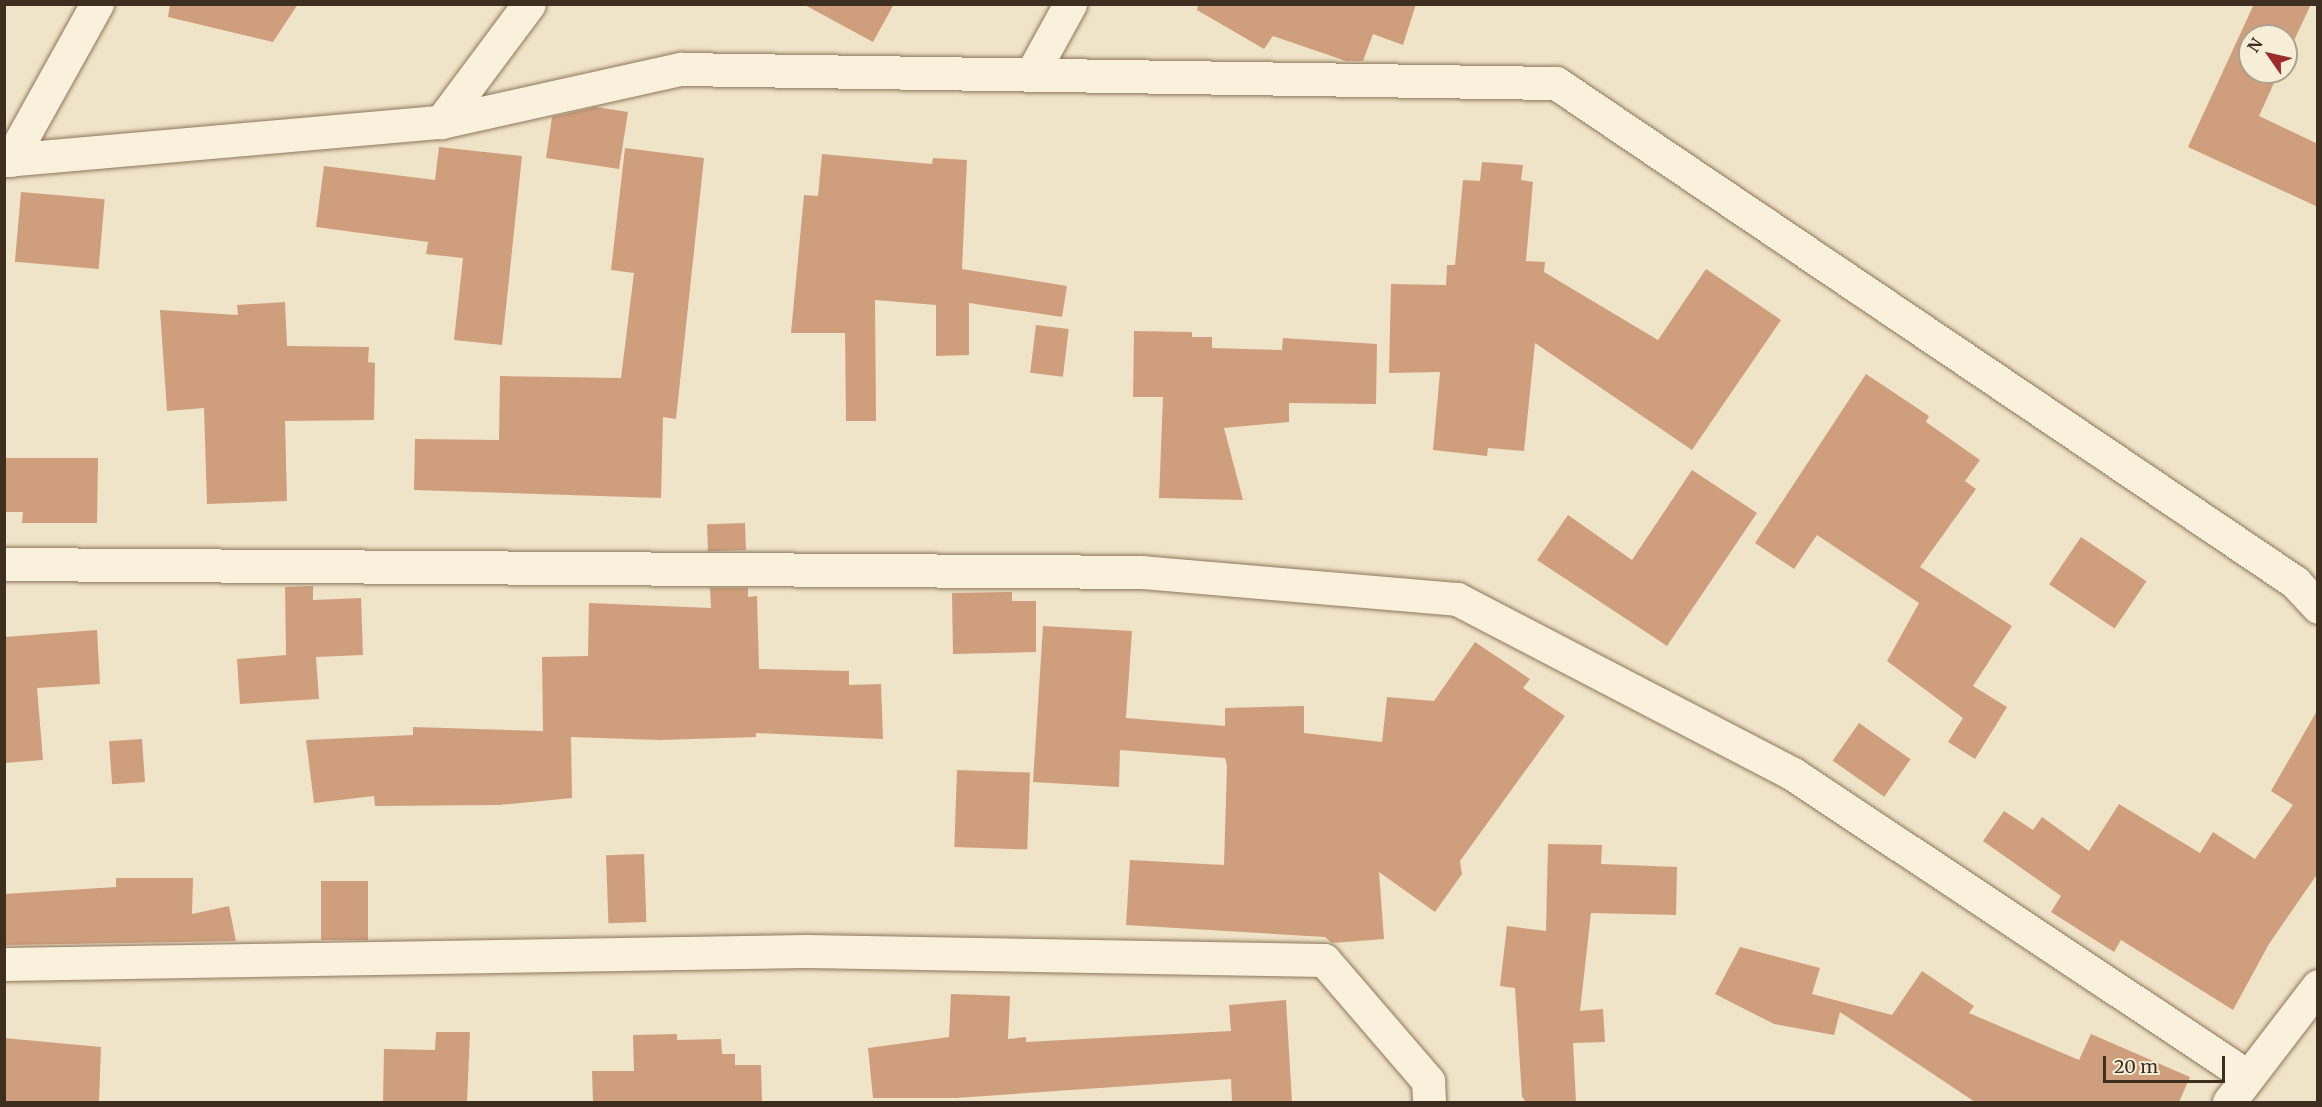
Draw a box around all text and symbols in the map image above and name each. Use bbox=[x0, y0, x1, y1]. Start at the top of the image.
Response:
north arrow bbox=[2238, 24, 2298, 84]
text: N bbox=[2243, 34, 2267, 56]
scale bar bbox=[2106, 1044, 2228, 1082]
text: 20 m bbox=[2114, 1055, 2158, 1078]

